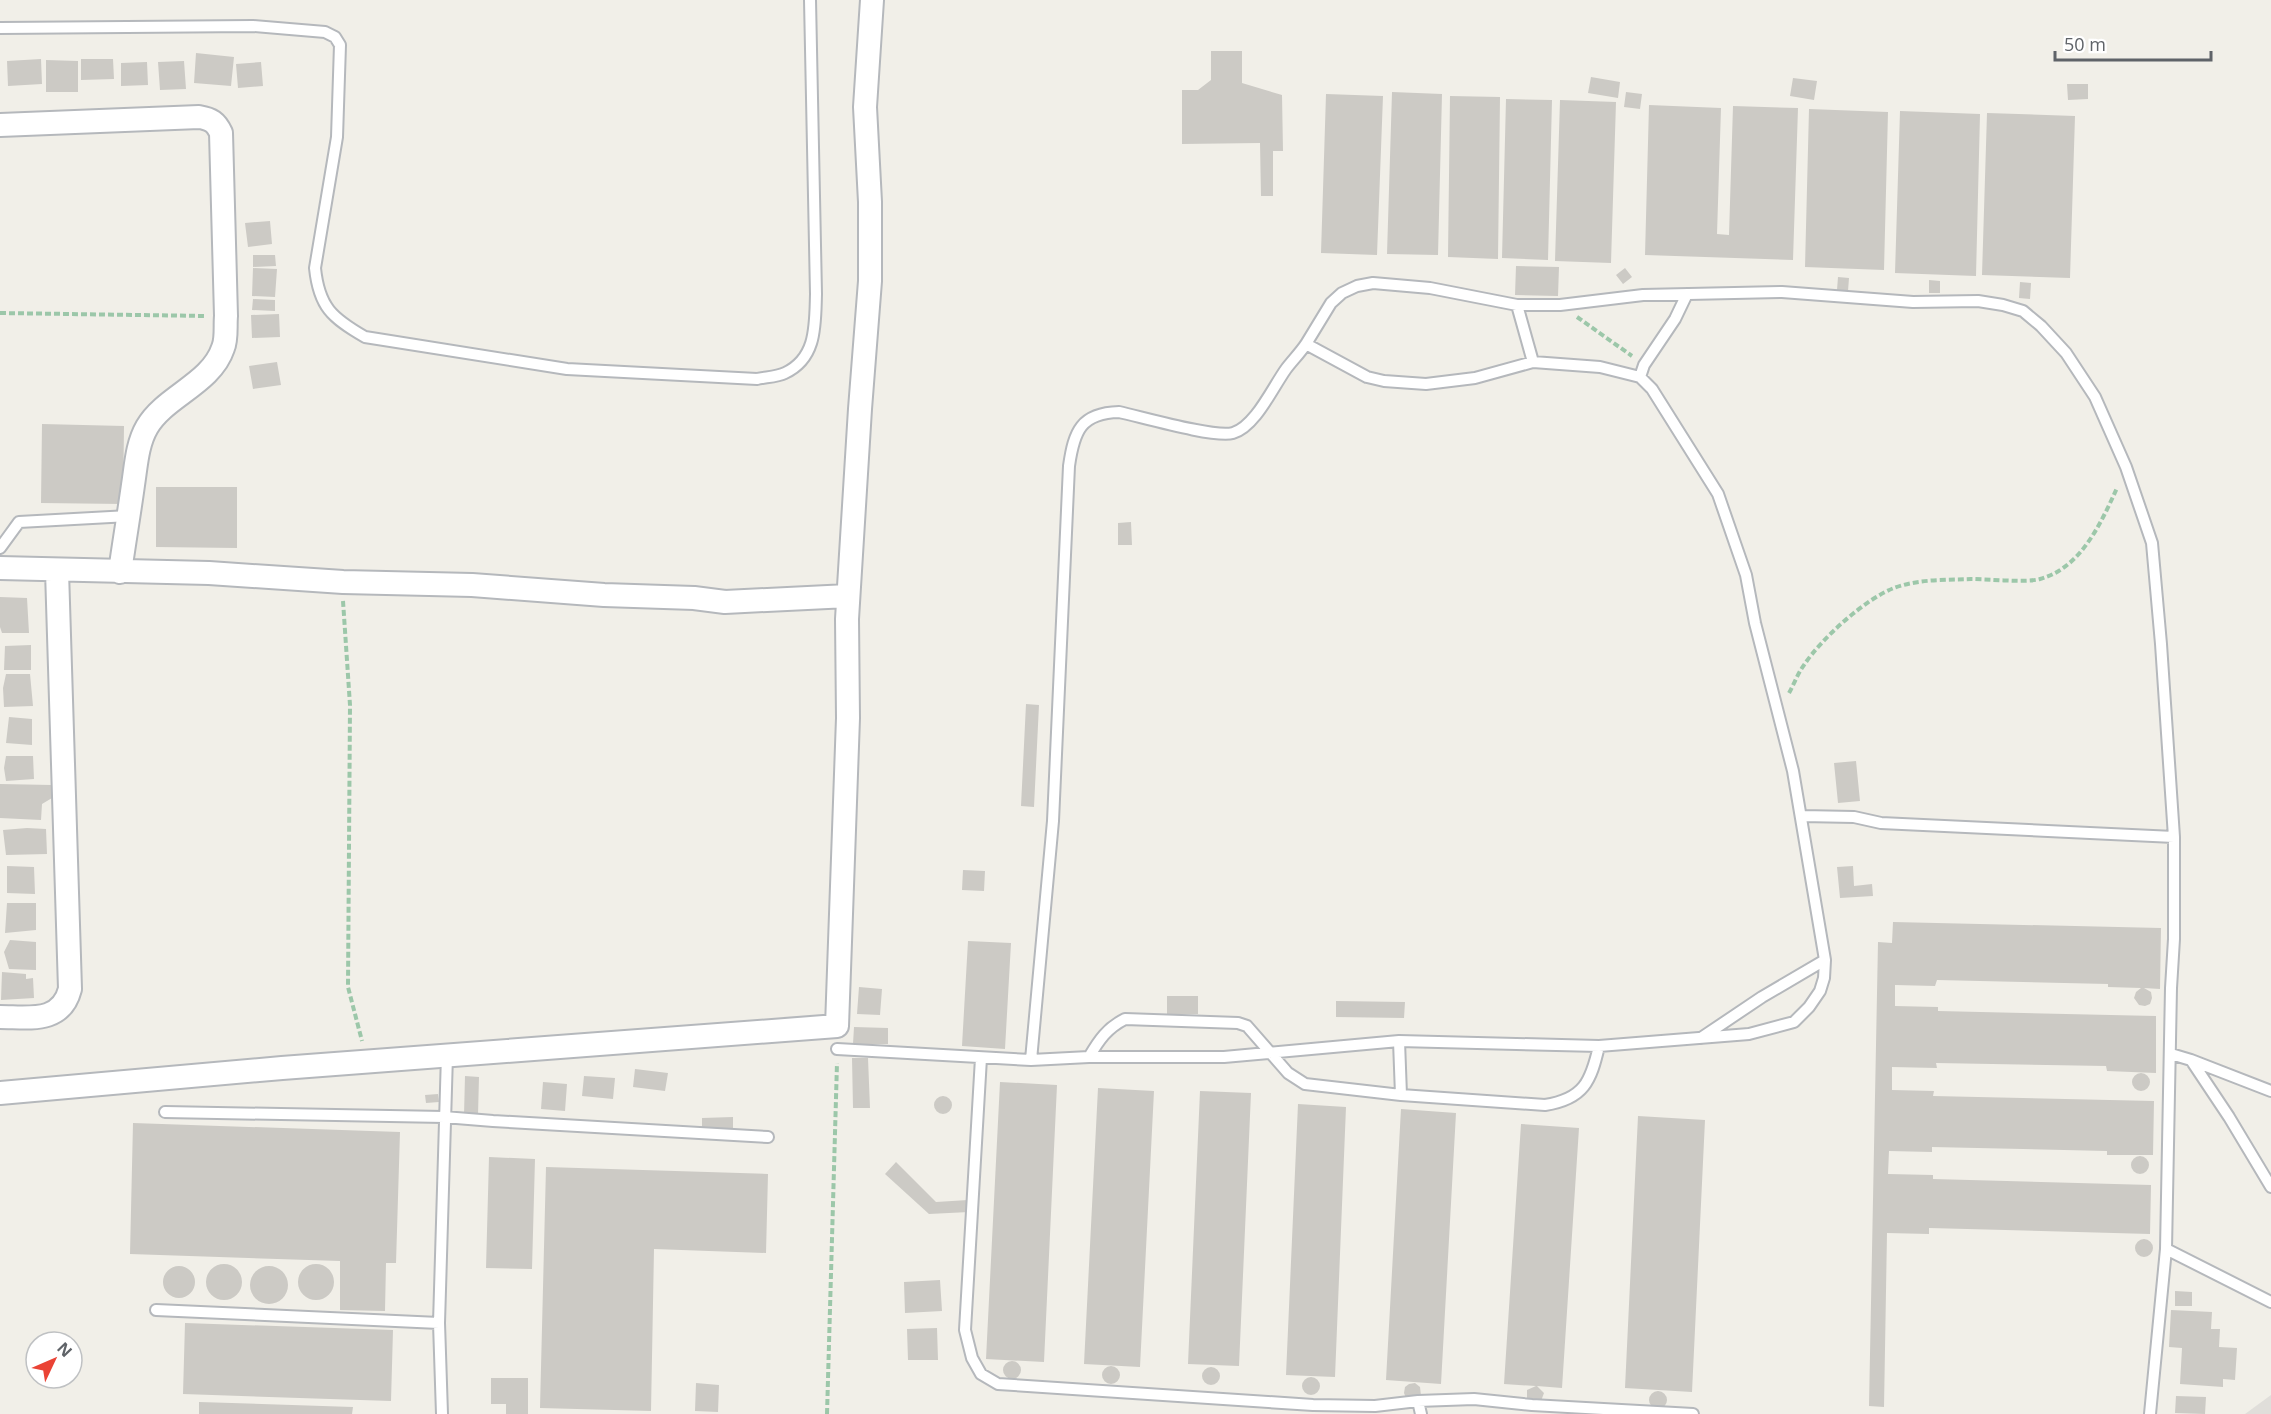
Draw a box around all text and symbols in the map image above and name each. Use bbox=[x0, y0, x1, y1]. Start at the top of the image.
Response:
scale bar bbox=[2055, 24, 2211, 62]
text: 50 m bbox=[2064, 32, 2106, 56]
north arrow bbox=[24, 1330, 84, 1390]
text: N bbox=[52, 1337, 77, 1362]

